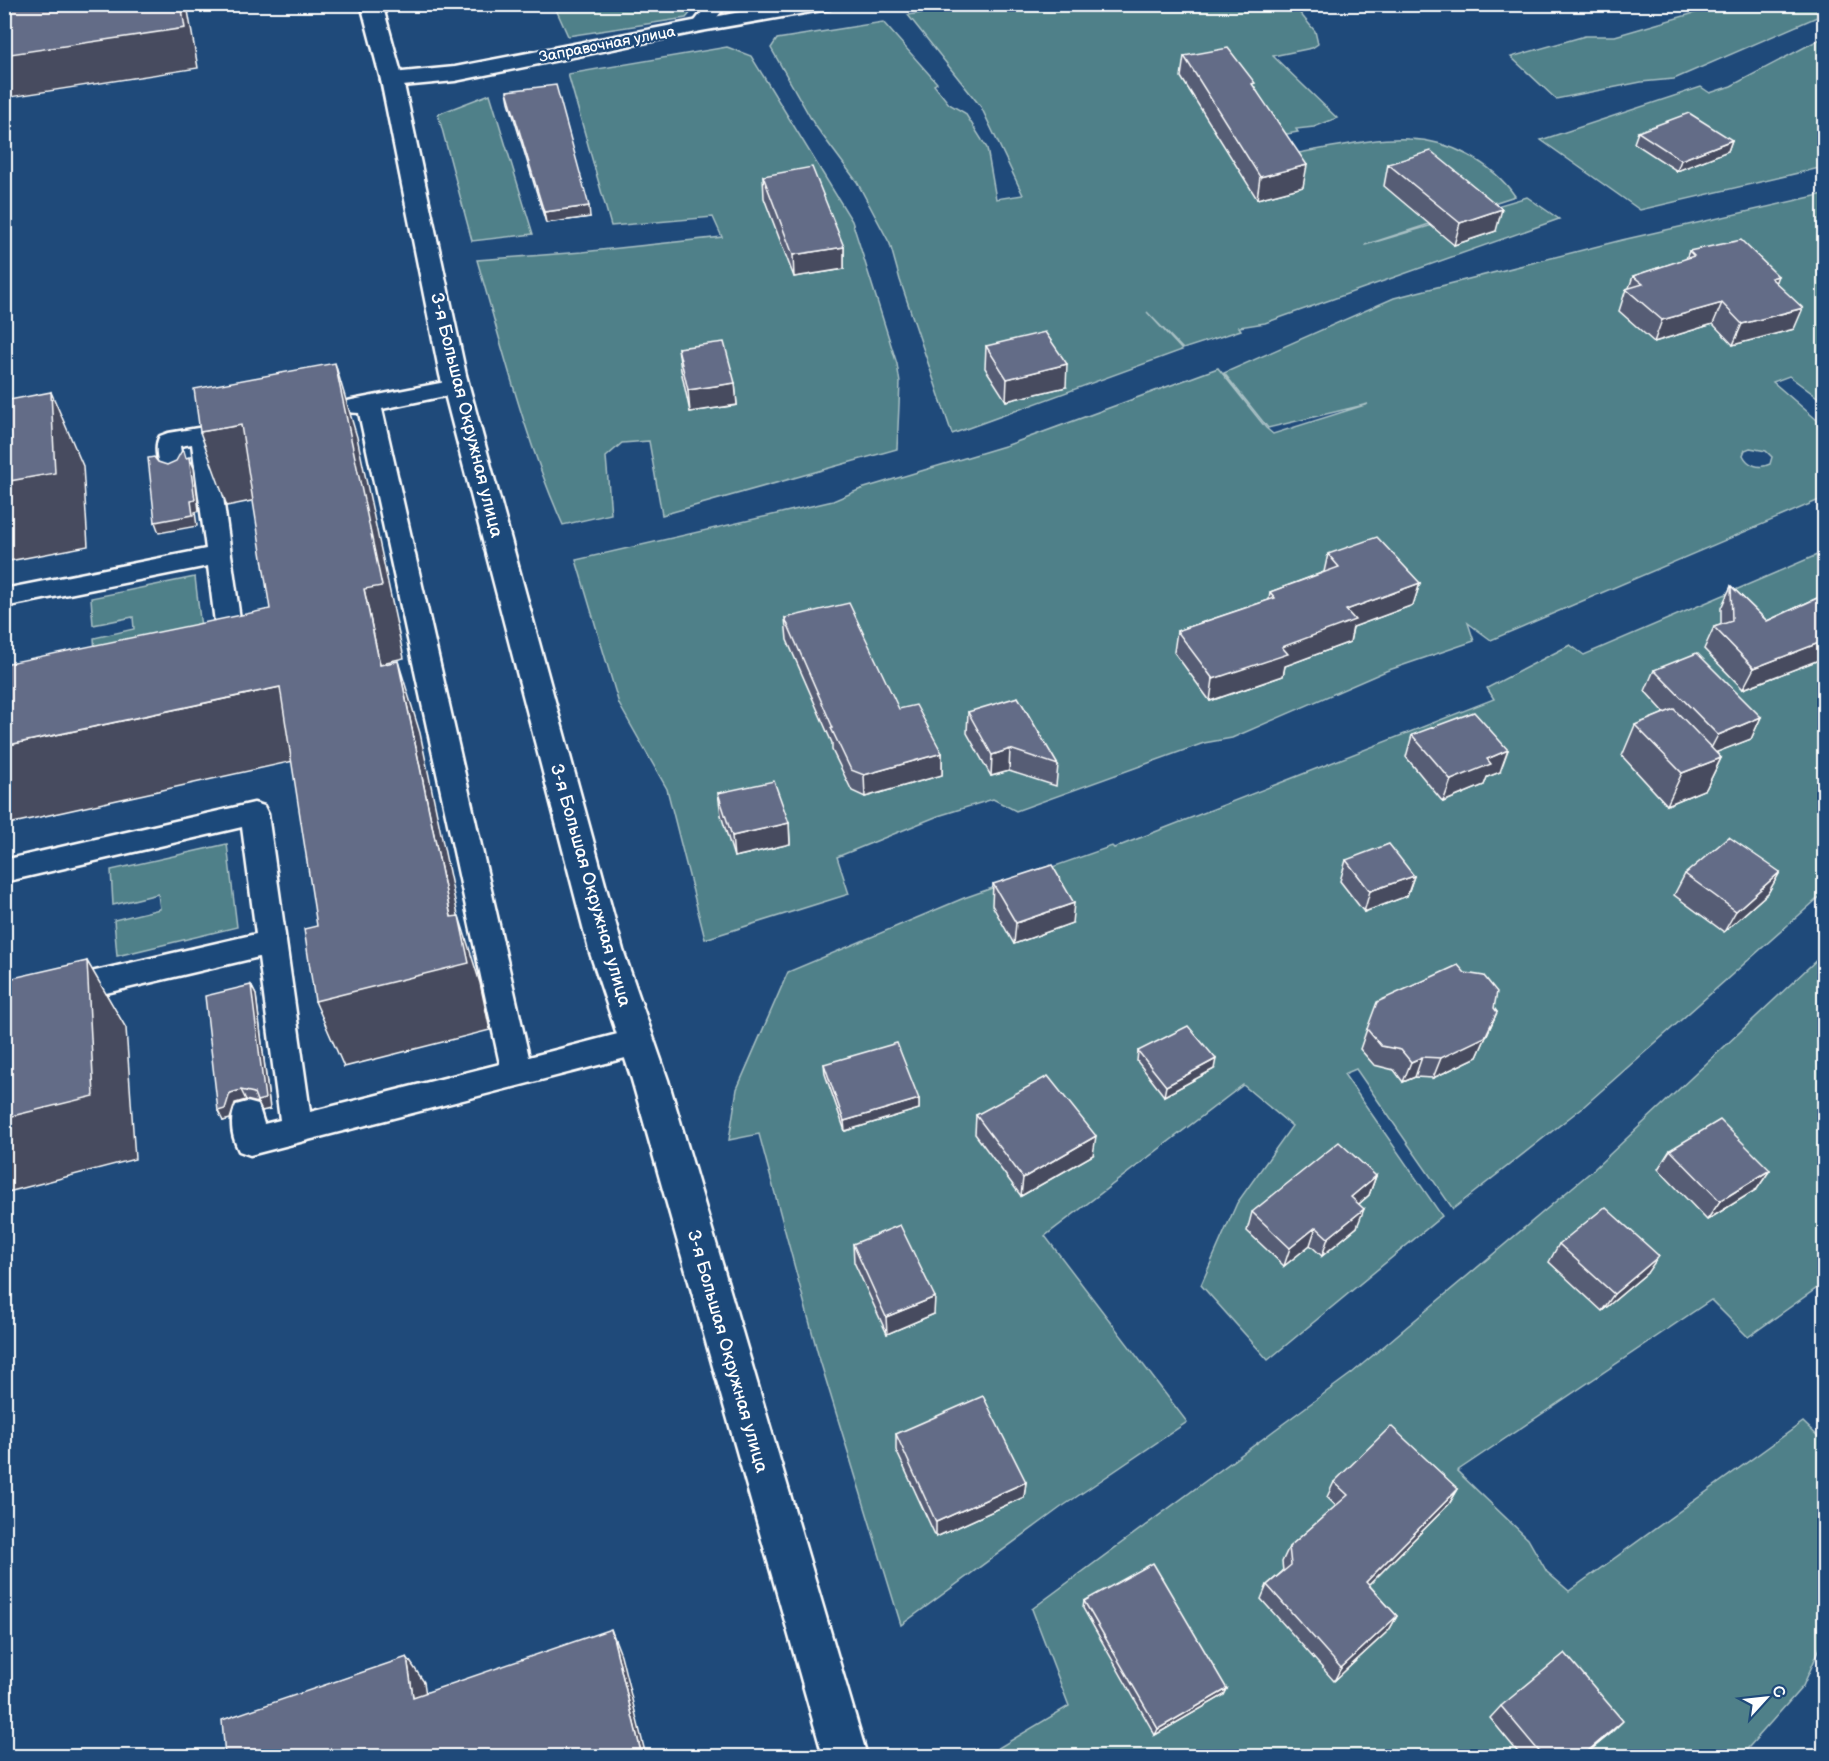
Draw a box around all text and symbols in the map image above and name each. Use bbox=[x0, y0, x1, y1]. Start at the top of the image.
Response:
street label: Заправочная улица bbox=[537, 22, 677, 67]
street label: 3-я Большая Окружная улица bbox=[426, 290, 507, 540]
street label: 3-я Большая Окружная улица bbox=[546, 761, 635, 1009]
street label: 3-я Большая Окружная улица bbox=[683, 1227, 772, 1475]
north arrow bbox=[1736, 1668, 1796, 1728]
text: С bbox=[1767, 1683, 1789, 1701]

